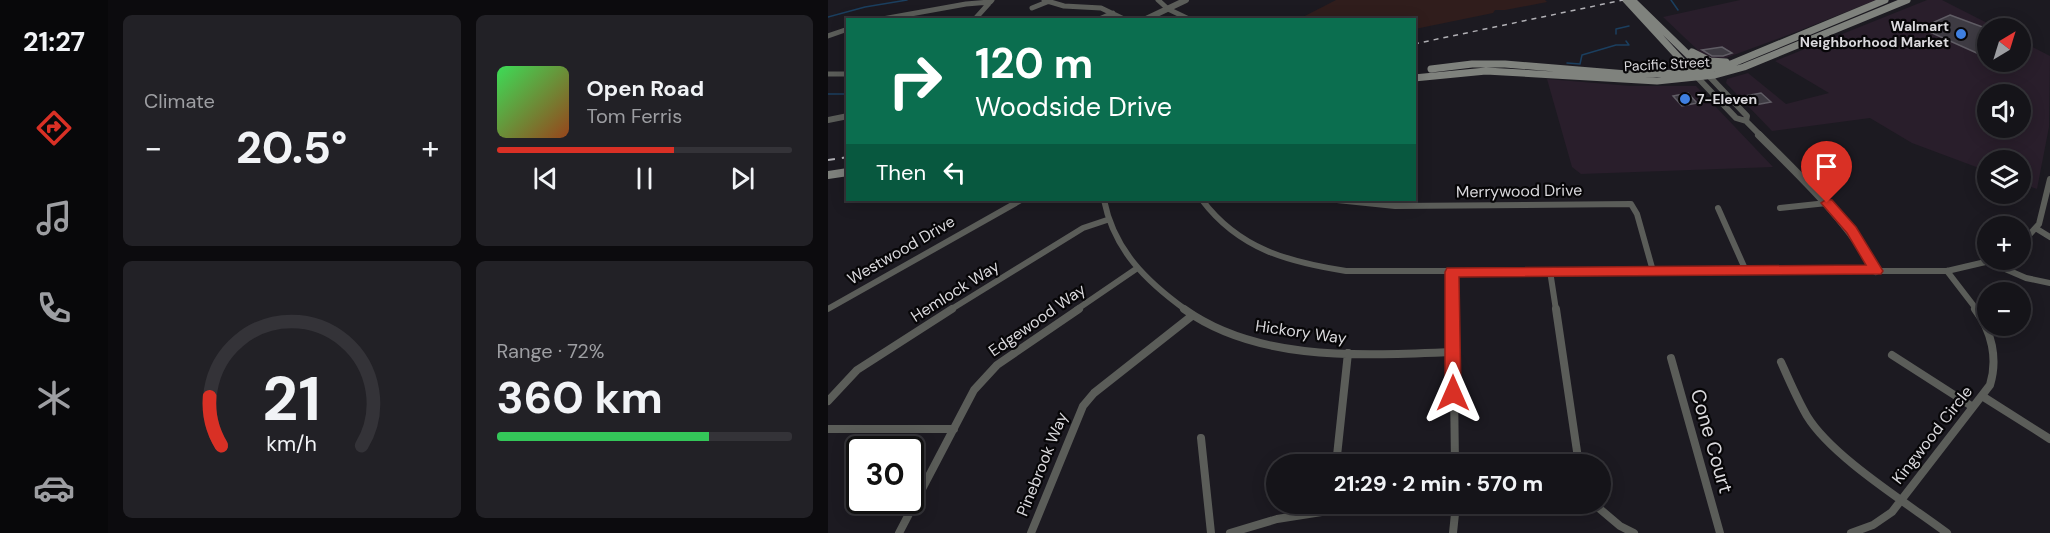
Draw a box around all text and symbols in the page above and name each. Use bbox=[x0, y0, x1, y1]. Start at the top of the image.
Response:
place label: Walmart Neighborhood Market bbox=[1800, 17, 1949, 51]
north arrow bbox=[1977, 18, 2031, 72]
map controls bbox=[1977, 18, 2031, 336]
text: 21:27 bbox=[23, 24, 85, 59]
marker: Walmart Neighborhood Market bbox=[1954, 27, 1968, 41]
text: 120 m bbox=[975, 36, 1093, 91]
icon: right bbox=[876, 42, 954, 120]
street label: Pacific Street bbox=[1624, 53, 1710, 75]
text: Open Road bbox=[587, 74, 704, 103]
button: sound bbox=[1977, 84, 2031, 138]
text: Climate bbox=[144, 88, 215, 114]
text: Woodside Drive bbox=[975, 89, 1172, 124]
place label: 7-Eleven bbox=[1697, 90, 1757, 108]
marker: 7-Eleven bbox=[1678, 92, 1692, 106]
text: Tom Ferris bbox=[587, 103, 682, 129]
icon: directions bbox=[33, 107, 75, 149]
text: 20.5° bbox=[236, 118, 347, 177]
text: − bbox=[144, 126, 162, 169]
text: + bbox=[421, 126, 439, 169]
pin bbox=[1801, 141, 1852, 203]
icon: arrive bbox=[1810, 150, 1843, 183]
button: layers bbox=[1977, 150, 2031, 204]
icon: left bbox=[938, 156, 971, 189]
text: Then bbox=[876, 158, 926, 187]
icon: previous bbox=[529, 162, 562, 195]
icon: pause bbox=[628, 162, 661, 195]
icon: next bbox=[726, 162, 759, 195]
street label: Merrywood Drive bbox=[1456, 179, 1582, 203]
icon: music bbox=[33, 197, 75, 239]
street label: Westwood Drive bbox=[843, 211, 959, 289]
button: + bbox=[1977, 216, 2031, 270]
street label: Hemlock Way bbox=[907, 255, 1003, 327]
street label: Edgewood Way bbox=[984, 279, 1090, 361]
button: − bbox=[1977, 282, 2031, 336]
icon: phone bbox=[33, 287, 75, 329]
street label: Hickory Way bbox=[1254, 315, 1348, 349]
text: Range · 72% bbox=[497, 338, 605, 364]
text: 21 bbox=[262, 358, 321, 439]
position arrow bbox=[1421, 361, 1485, 425]
text: 360 km bbox=[497, 368, 663, 427]
icon: climate bbox=[33, 377, 75, 419]
street label: Kingwood Circle bbox=[1887, 382, 1977, 488]
street label: Cone Court bbox=[1685, 386, 1739, 496]
street label: Pinebrook Way bbox=[1012, 409, 1072, 519]
text: km/h bbox=[266, 431, 317, 459]
speed limit sign: 30 bbox=[846, 436, 924, 514]
icon: car bbox=[33, 467, 75, 509]
text: 21:29 · 2 min · 570 m bbox=[1334, 469, 1543, 498]

